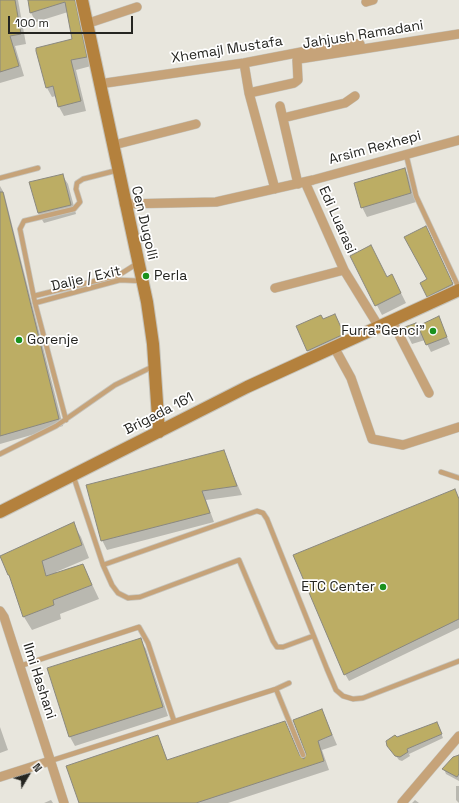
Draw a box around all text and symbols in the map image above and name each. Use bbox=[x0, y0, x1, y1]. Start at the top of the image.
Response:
scale bar bbox=[10, 8, 135, 34]
text: 100 m bbox=[15, 15, 49, 31]
street label: Jahjush Ramadani bbox=[301, 17, 425, 53]
street label: Xhemajl Mustafa bbox=[170, 33, 284, 67]
street label: Arsim Rexhepi bbox=[327, 128, 423, 168]
street label: Cen Dugolli bbox=[127, 184, 161, 262]
street label: Edi Luarasi bbox=[315, 184, 359, 256]
street label: Dalje / Exit bbox=[50, 263, 122, 295]
place label: Perla bbox=[154, 268, 187, 284]
marker: Perla bbox=[141, 271, 151, 281]
place label: Furra"Genci" bbox=[341, 323, 425, 339]
marker: Furra"Genci" bbox=[428, 326, 438, 336]
place label: Gorenje bbox=[27, 332, 79, 348]
marker: Gorenje bbox=[14, 335, 24, 345]
street label: Brigada 161 bbox=[121, 389, 197, 439]
place label: ETC Center bbox=[301, 579, 375, 595]
marker: ETC Center bbox=[378, 582, 388, 592]
street label: Ilmi Hashani bbox=[19, 641, 59, 721]
north arrow bbox=[8, 755, 48, 795]
text: N bbox=[30, 760, 45, 775]

